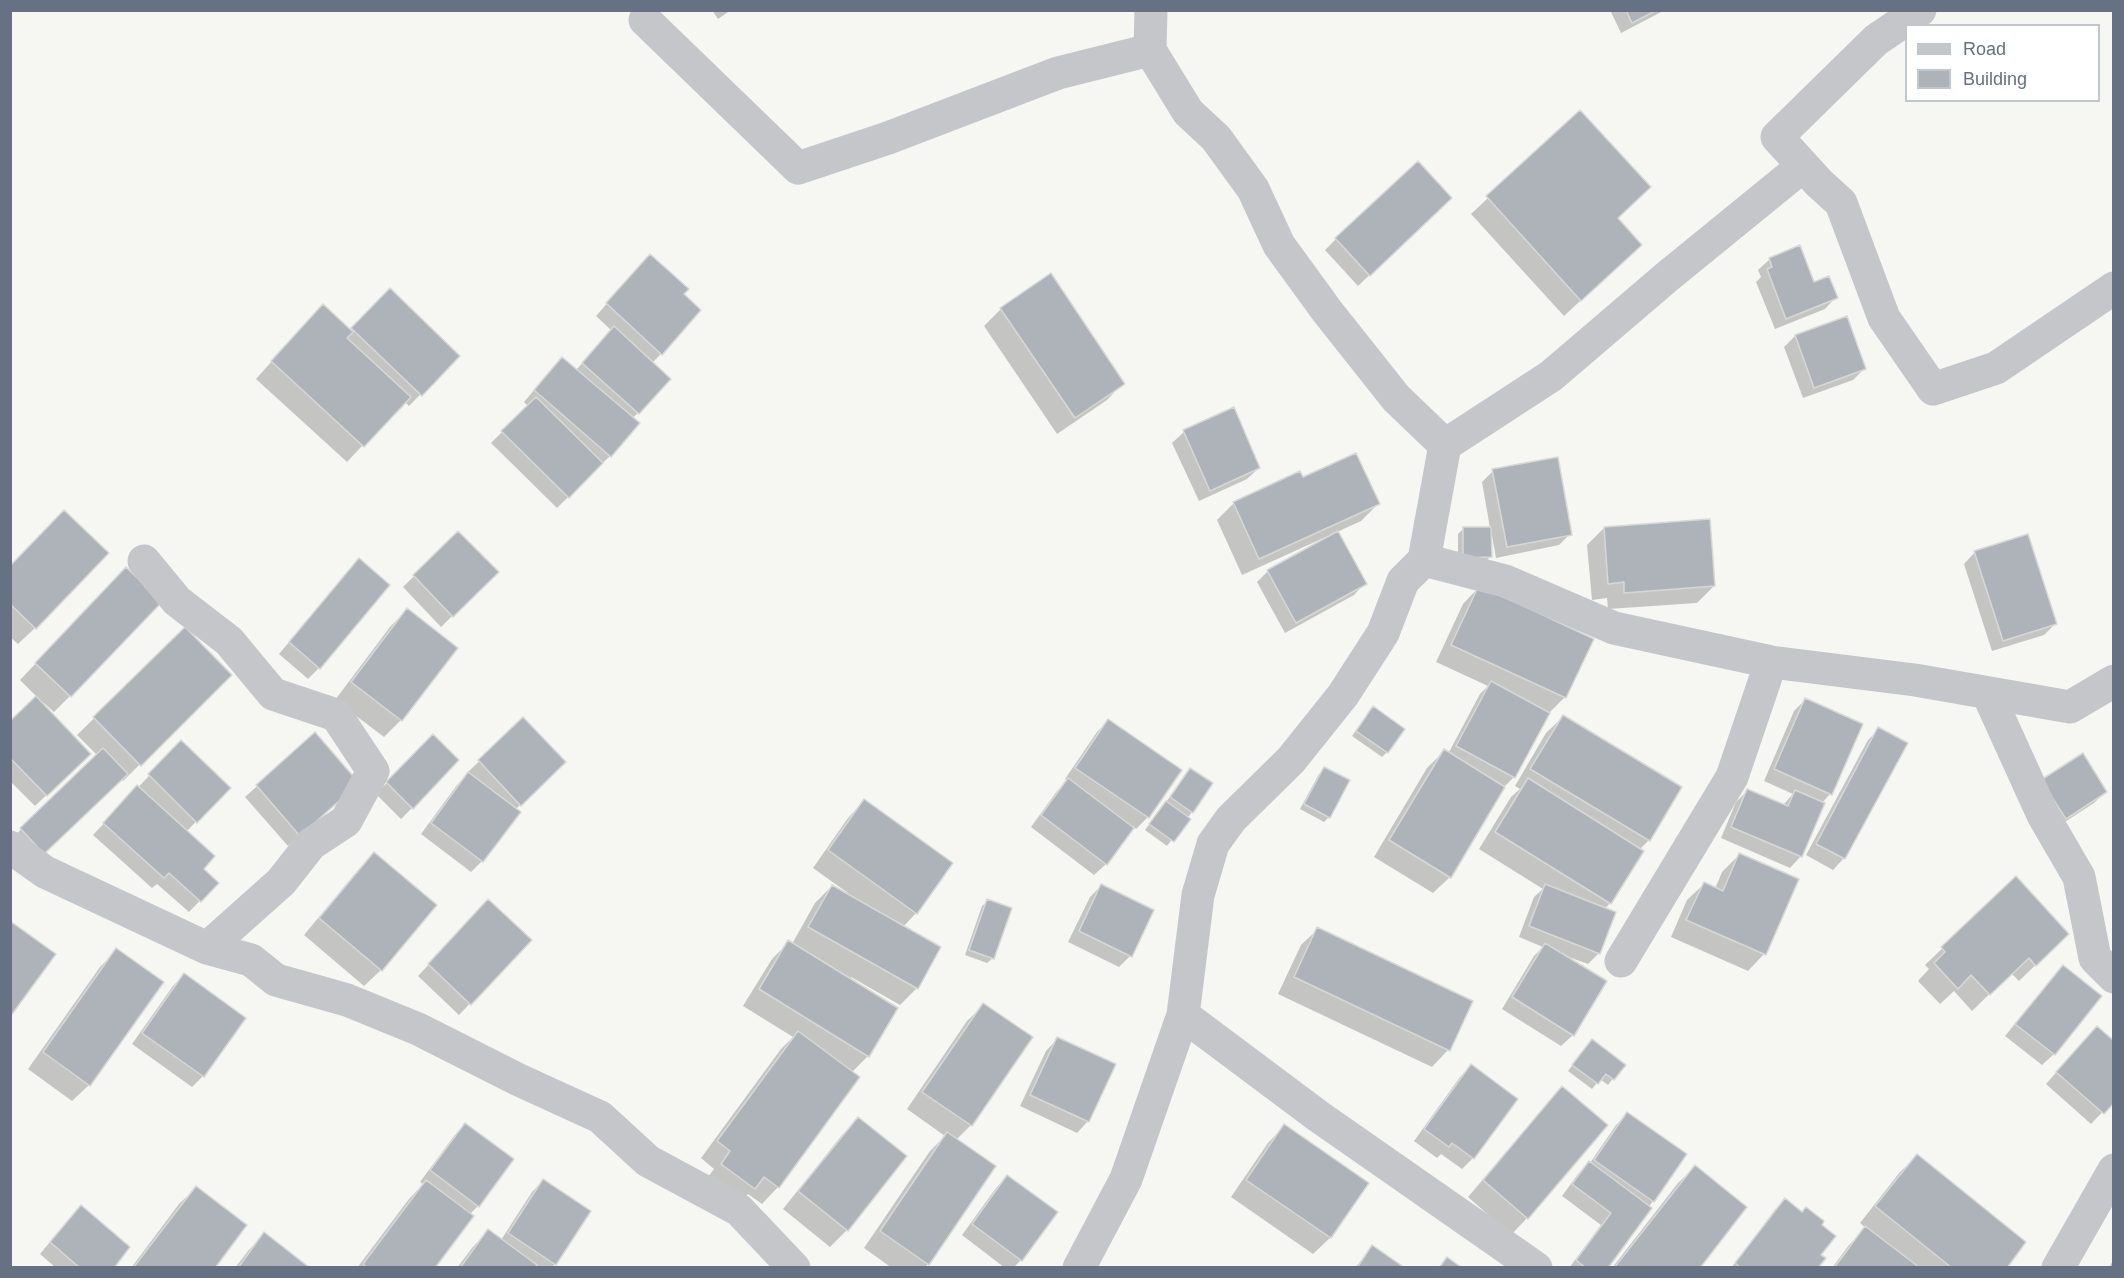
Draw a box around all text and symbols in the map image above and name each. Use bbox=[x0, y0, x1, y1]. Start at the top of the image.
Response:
legend bbox=[1905, 24, 2100, 102]
text: Road bbox=[1963, 39, 2006, 59]
text: Building bbox=[1963, 69, 2027, 89]

